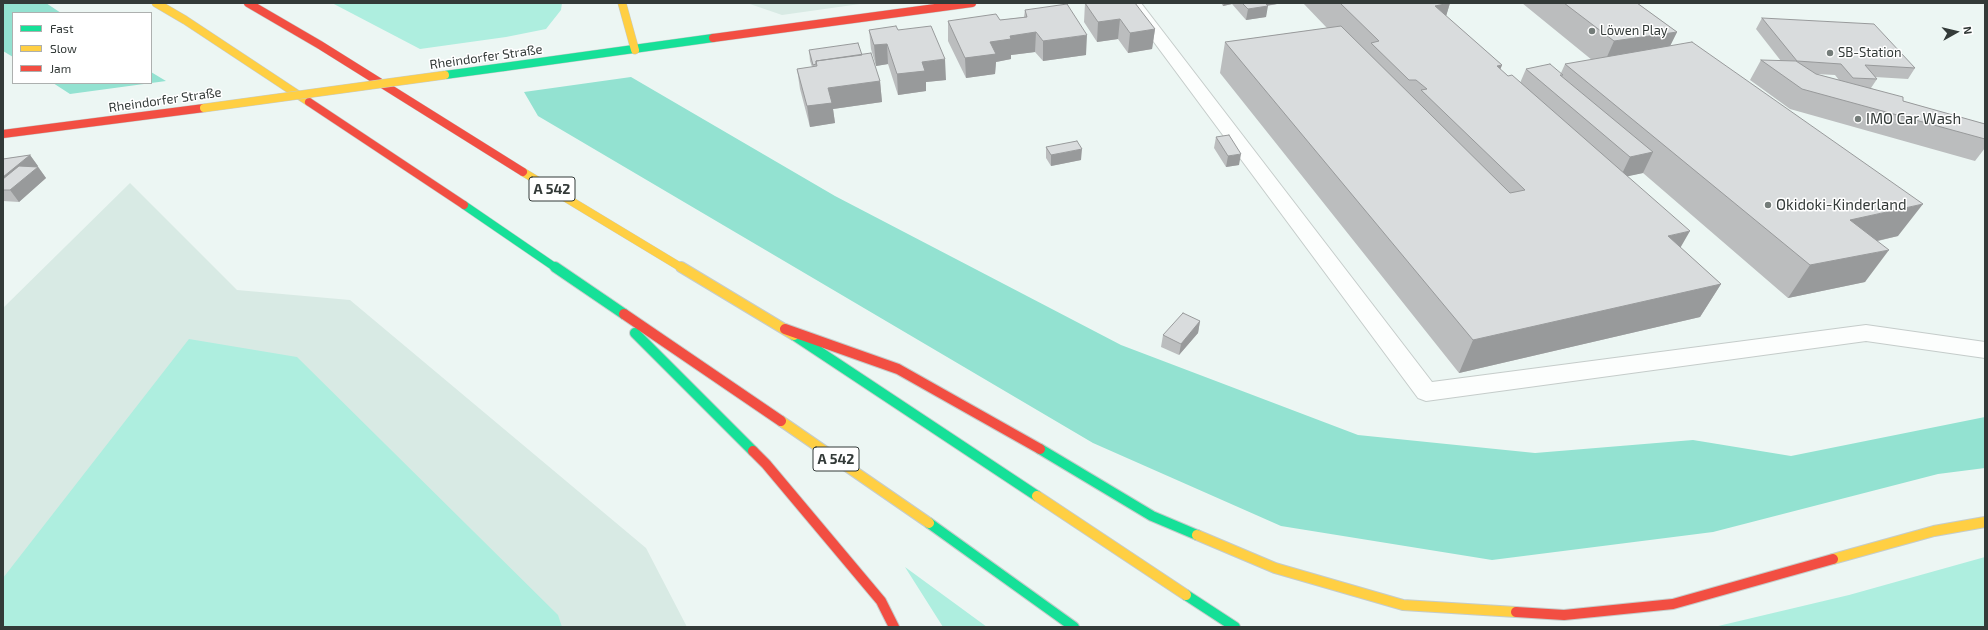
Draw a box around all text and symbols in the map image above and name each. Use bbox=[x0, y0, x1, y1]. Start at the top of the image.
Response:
legend bbox=[12, 12, 152, 84]
north arrow bbox=[1936, 12, 1976, 52]
text: Fast bbox=[50, 21, 73, 35]
place label: Löwen Play bbox=[1600, 23, 1668, 39]
text: N bbox=[1961, 25, 1975, 35]
marker: Löwen Play bbox=[1587, 26, 1597, 36]
text: Slow bbox=[50, 41, 77, 55]
street label: Rheindorfer Straße bbox=[429, 41, 543, 73]
place label: SB-Station bbox=[1838, 45, 1901, 61]
marker: SB-Station bbox=[1825, 48, 1835, 58]
text: Jam bbox=[50, 61, 71, 75]
street label: Rheindorfer Straße bbox=[108, 84, 222, 116]
place label: IMO Car Wash bbox=[1866, 110, 1961, 128]
marker: IMO Car Wash bbox=[1853, 114, 1863, 124]
road number: A 542 bbox=[529, 177, 575, 201]
place label: Okidoki-Kinderland bbox=[1776, 196, 1907, 214]
marker: Okidoki-Kinderland bbox=[1763, 200, 1773, 210]
road number: A 542 bbox=[813, 447, 859, 471]

